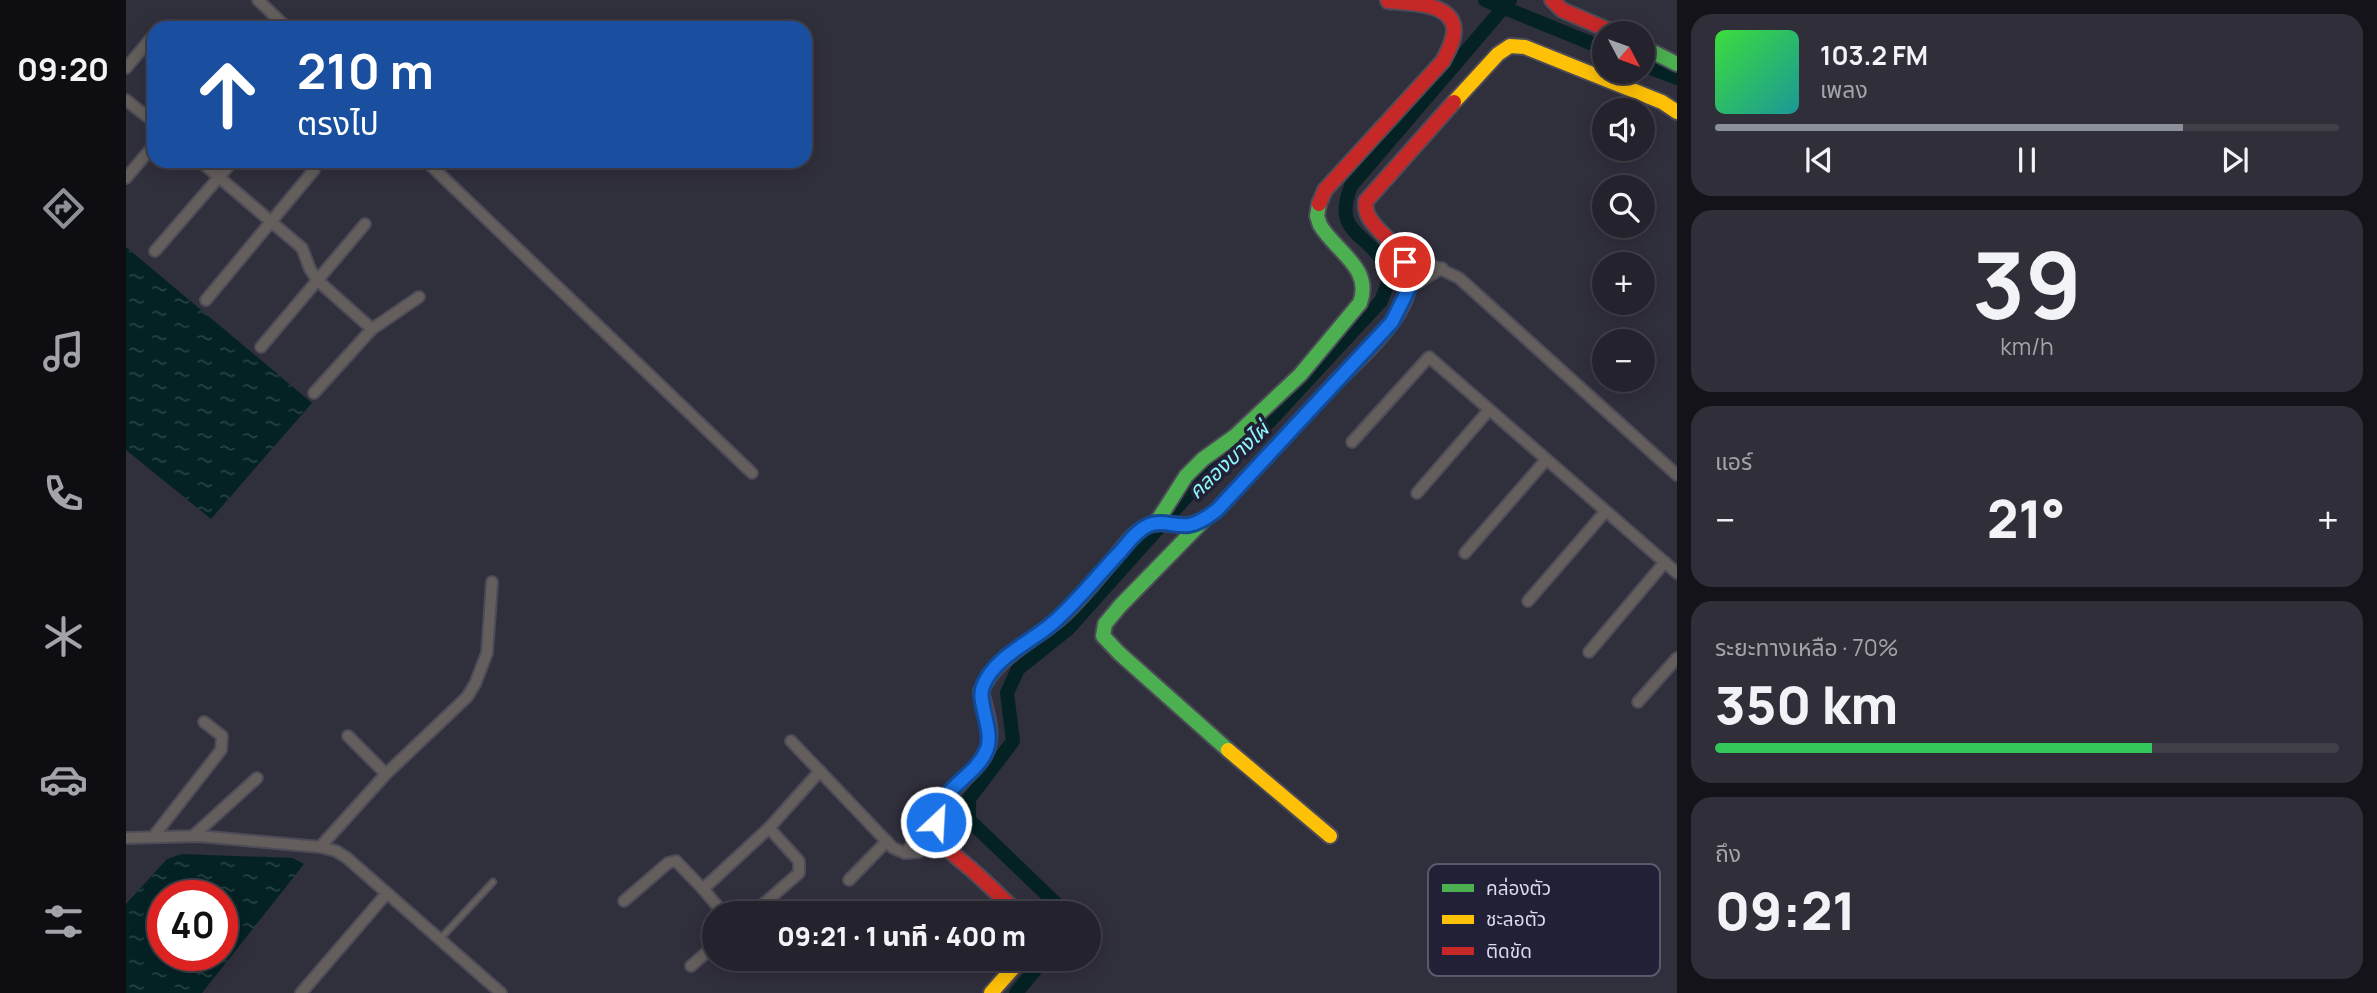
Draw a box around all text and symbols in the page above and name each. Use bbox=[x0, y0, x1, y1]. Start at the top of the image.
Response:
north arrow bbox=[1592, 21, 1656, 84]
map controls bbox=[1592, 21, 1655, 392]
text: 210 m bbox=[297, 37, 434, 104]
text: 103.2 FM bbox=[1820, 37, 1928, 73]
text: 09:20 bbox=[17, 47, 109, 91]
icon: ahead bbox=[182, 49, 273, 140]
text: เพลง bbox=[1820, 73, 1868, 105]
button: sound bbox=[1592, 98, 1655, 161]
text: ตรงไป bbox=[297, 101, 379, 145]
icon: previous bbox=[1800, 141, 1838, 179]
icon: pause bbox=[2008, 141, 2046, 179]
icon: next bbox=[2216, 141, 2254, 179]
button: search bbox=[1592, 175, 1655, 238]
icon: directions bbox=[39, 184, 88, 233]
text: 39 bbox=[1972, 222, 2082, 346]
pin bbox=[1375, 232, 1435, 292]
icon: arrive bbox=[1386, 243, 1424, 281]
button: + bbox=[1592, 252, 1655, 315]
icon: music bbox=[39, 327, 88, 376]
button: − bbox=[1592, 329, 1655, 392]
text: km/h bbox=[2000, 330, 2054, 362]
water label: คลองบางไผ่ bbox=[1182, 413, 1277, 505]
text: แอร์ bbox=[1715, 445, 1752, 477]
icon: phone bbox=[39, 469, 88, 518]
text: 21° bbox=[1987, 483, 2066, 554]
text: − bbox=[1715, 493, 1736, 545]
text: + bbox=[2317, 493, 2339, 545]
icon: climate bbox=[39, 612, 88, 661]
text: ระยะทางเหลือ · 70% bbox=[1715, 631, 1898, 663]
text: 350 km bbox=[1715, 669, 1898, 740]
icon: car bbox=[39, 755, 88, 804]
position arrow bbox=[899, 785, 973, 859]
text: ถึง bbox=[1715, 837, 1741, 869]
legend bbox=[1428, 864, 1660, 976]
text: คล่องตัว bbox=[1486, 875, 1551, 901]
text: 09:21 bbox=[1715, 875, 1856, 946]
speed limit sign: 40 bbox=[147, 880, 238, 971]
icon: filters bbox=[39, 897, 88, 946]
text: ชะลอตัว bbox=[1486, 906, 1546, 932]
text: 09:21 · 1 นาที · 400 m bbox=[777, 918, 1026, 954]
text: ติดขัด bbox=[1486, 938, 1532, 964]

